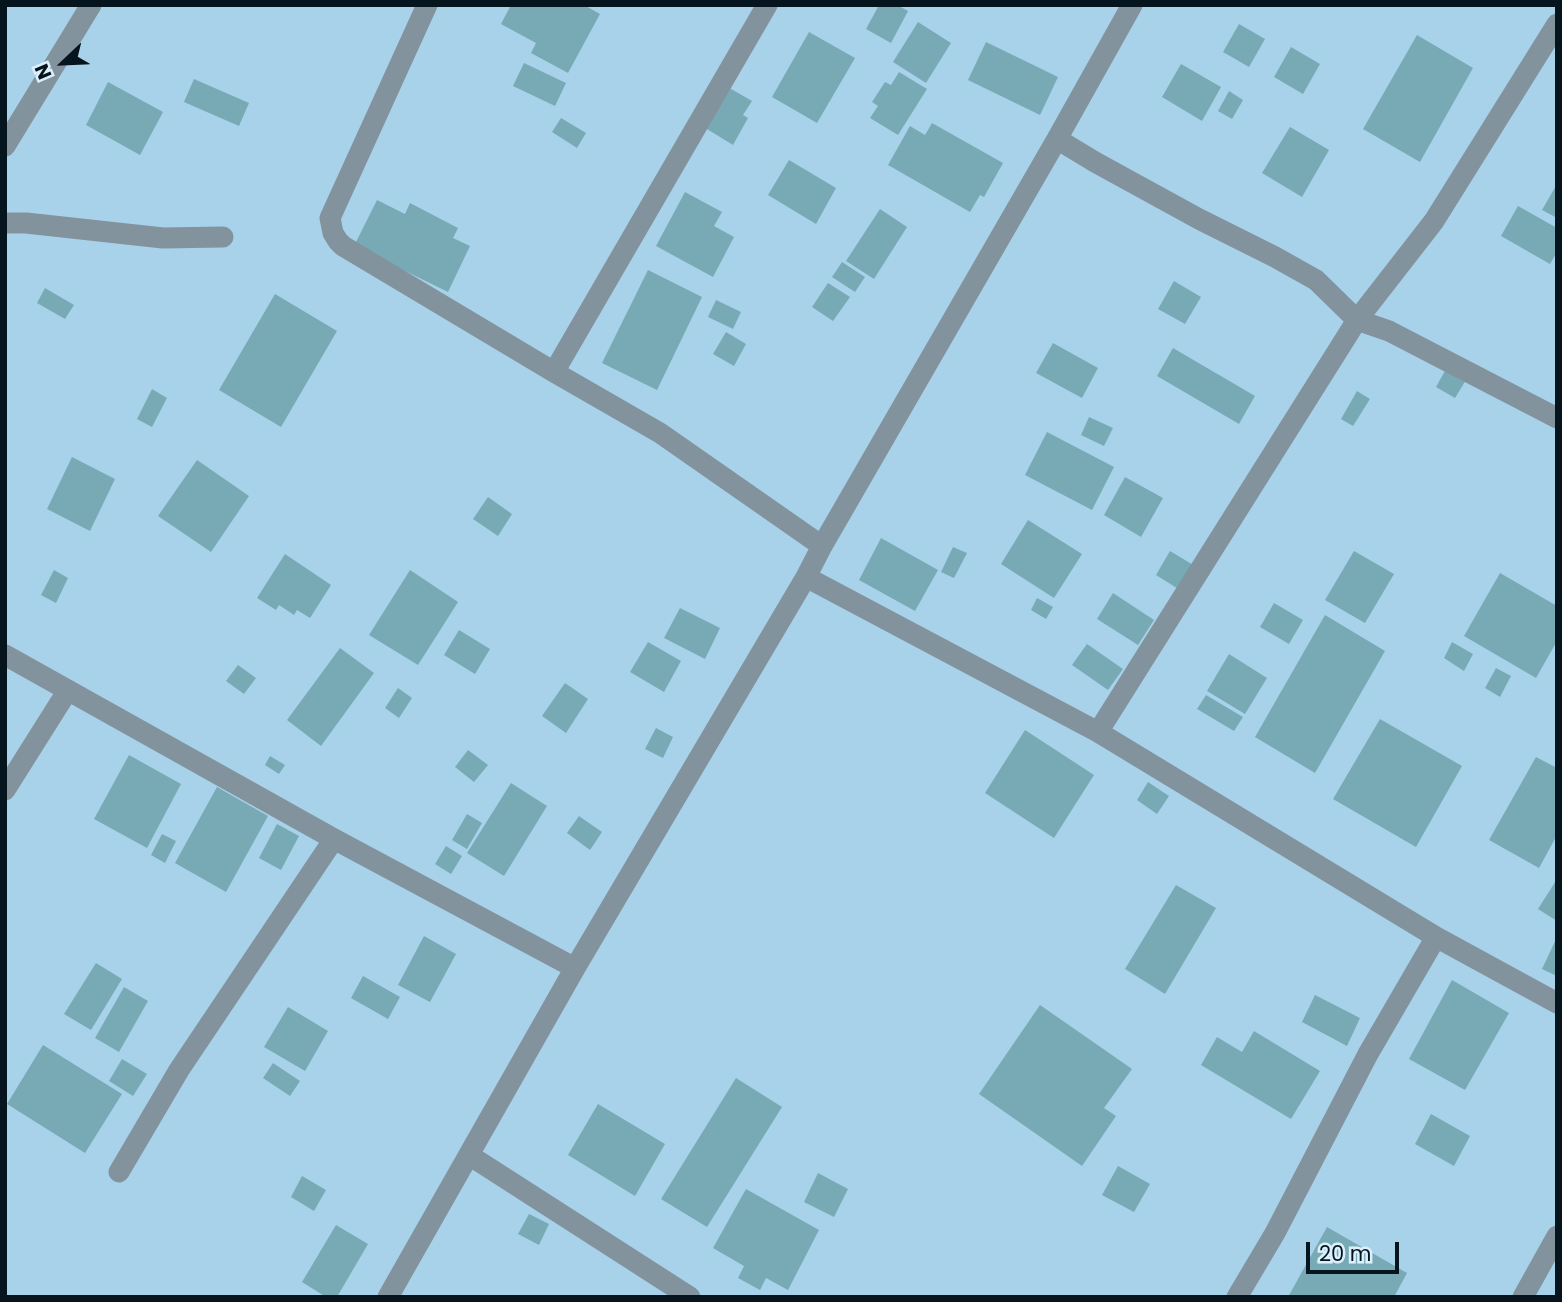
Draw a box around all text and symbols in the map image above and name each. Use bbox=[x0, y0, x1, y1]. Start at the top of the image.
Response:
north arrow bbox=[28, 28, 98, 98]
text: N bbox=[28, 60, 58, 83]
scale bar bbox=[1310, 1228, 1403, 1272]
text: 20 m bbox=[1319, 1239, 1372, 1268]

